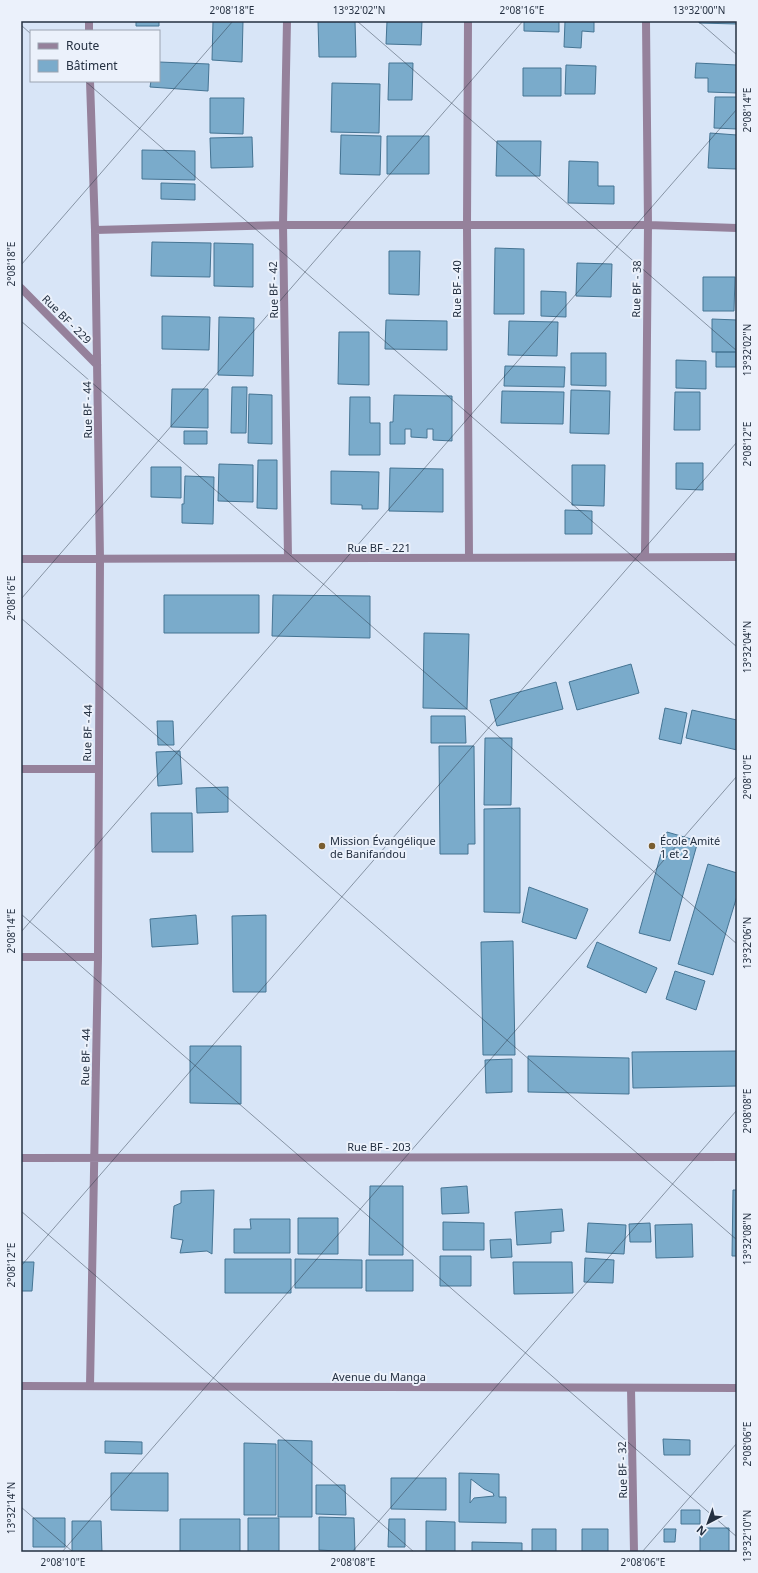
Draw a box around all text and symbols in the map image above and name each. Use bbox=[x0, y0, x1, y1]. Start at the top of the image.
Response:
text: 2°08'18"E bbox=[210, 3, 254, 17]
text: 13°32'02"N bbox=[333, 3, 385, 17]
text: 2°08'16"E bbox=[500, 3, 544, 17]
text: 13°32'00"N bbox=[673, 3, 725, 17]
legend bbox=[30, 30, 160, 82]
text: Route bbox=[66, 37, 99, 54]
text: Bâtiment bbox=[66, 57, 118, 74]
text: 2°08'14"E bbox=[740, 88, 754, 132]
text: 2°08'18"E bbox=[4, 242, 18, 286]
street label: Rue BF - 40 bbox=[449, 260, 464, 318]
street label: Rue BF - 38 bbox=[628, 260, 644, 318]
street label: Rue BF - 42 bbox=[265, 261, 281, 319]
street label: Rue BF - 229 bbox=[39, 291, 95, 347]
text: 13°32'02"N bbox=[740, 324, 754, 376]
street label: Rue BF - 44 bbox=[79, 380, 95, 439]
text: 2°08'12"E bbox=[740, 422, 754, 466]
street label: Rue BF - 221 bbox=[347, 540, 411, 555]
text: 2°08'16"E bbox=[4, 576, 18, 620]
text: 13°32'04"N bbox=[740, 621, 754, 673]
street label: Rue BF - 44 bbox=[79, 703, 95, 762]
text: 2°08'10"E bbox=[740, 755, 754, 799]
place label: Mission Évangélique de Banifandou bbox=[330, 833, 436, 861]
place label: École Amité 1 et 2 bbox=[660, 833, 720, 861]
marker: Mission Évangélique de Banifandou bbox=[317, 841, 327, 851]
marker: École Amité 1 et 2 bbox=[647, 841, 657, 851]
text: 2°08'14"E bbox=[4, 909, 18, 953]
text: 13°32'06"N bbox=[740, 917, 754, 969]
street label: Rue BF - 44 bbox=[77, 1027, 93, 1086]
text: 2°08'08"E bbox=[740, 1089, 754, 1133]
street label: Rue BF - 203 bbox=[347, 1139, 411, 1154]
text: 13°32'08"N bbox=[740, 1213, 754, 1265]
text: 2°08'12"E bbox=[4, 1243, 18, 1287]
street label: Avenue du Manga bbox=[332, 1369, 426, 1384]
text: 2°08'06"E bbox=[740, 1422, 754, 1466]
street label: Rue BF - 32 bbox=[614, 1441, 630, 1499]
text: 13°32'14"N bbox=[4, 1482, 18, 1534]
north arrow bbox=[688, 1503, 728, 1543]
text: 13°32'10"N bbox=[740, 1510, 754, 1562]
text: N bbox=[693, 1522, 709, 1540]
text: 2°08'10"E bbox=[41, 1555, 85, 1569]
text: 2°08'08"E bbox=[331, 1555, 375, 1569]
text: 2°08'06"E bbox=[621, 1555, 665, 1569]

